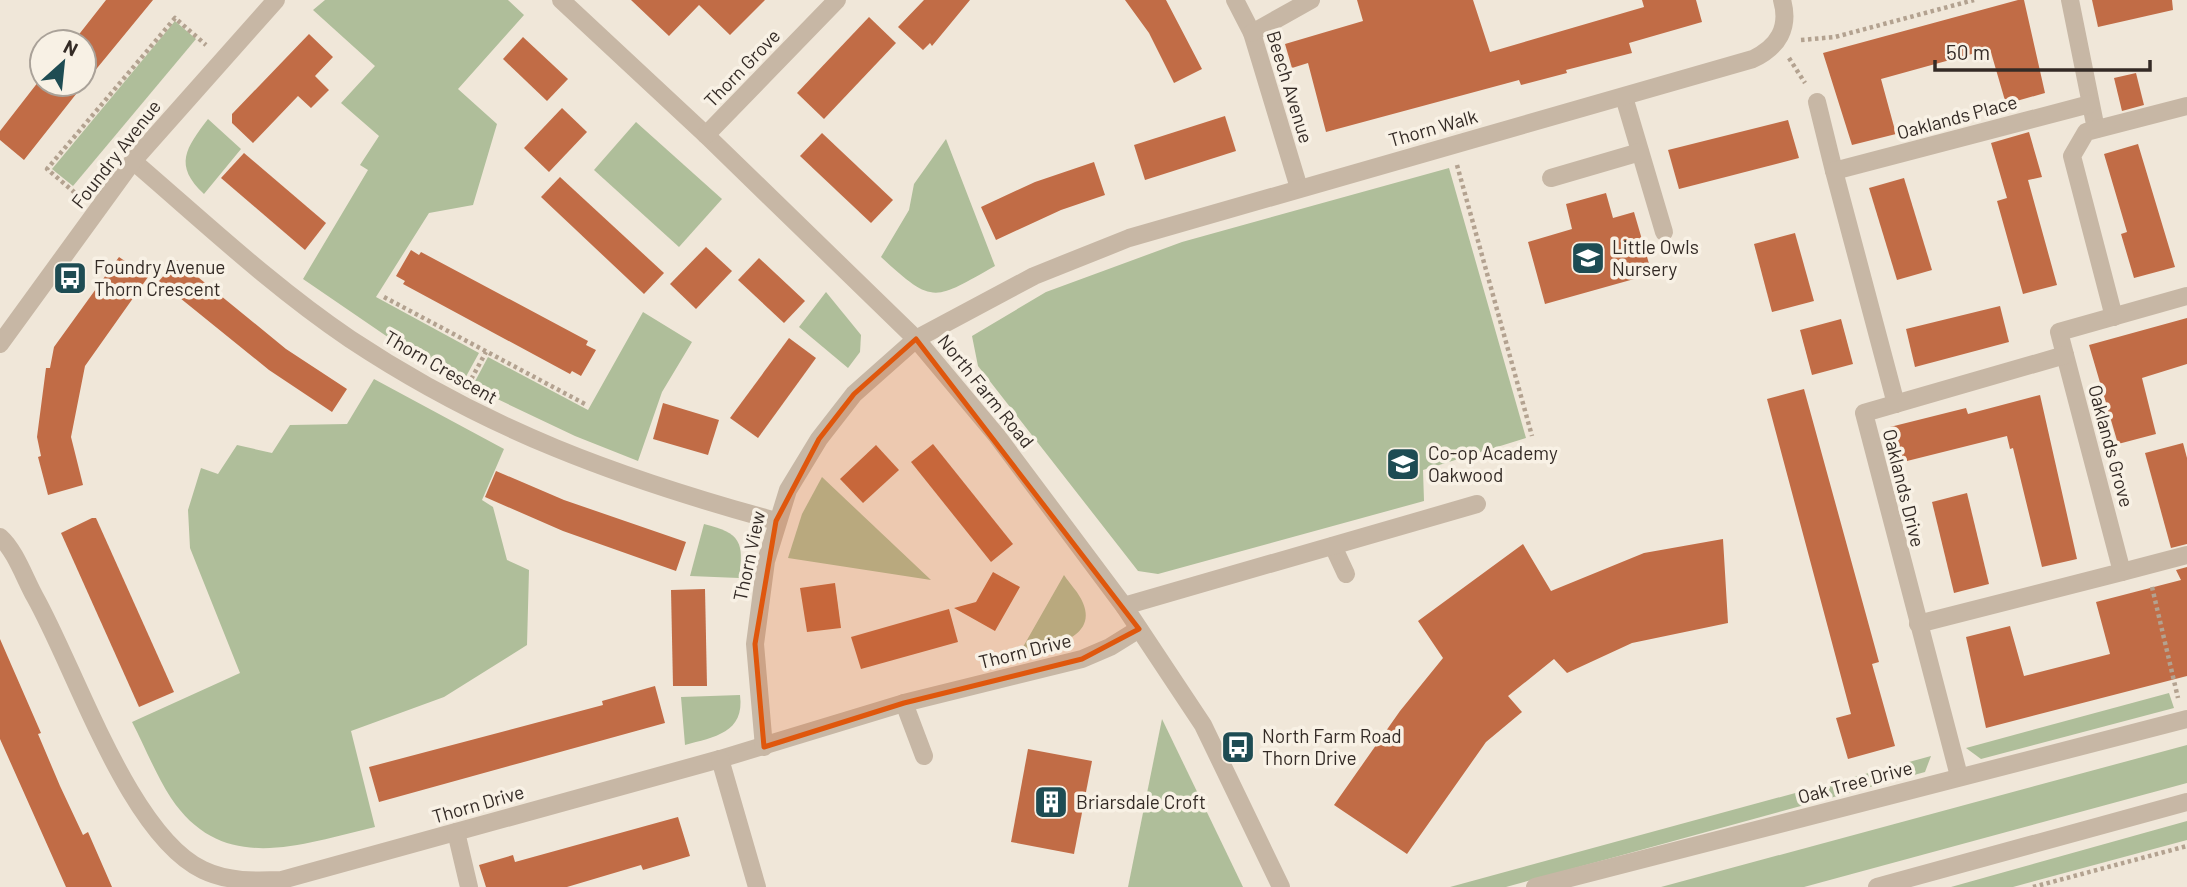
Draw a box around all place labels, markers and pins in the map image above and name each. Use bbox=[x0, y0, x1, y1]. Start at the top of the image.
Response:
place label: Little Owls Nursery bbox=[1612, 235, 1699, 280]
school or university icon: Little Owls Nursery bbox=[1569, 239, 1607, 277]
place label: Foundry Avenue Thorn Crescent bbox=[94, 255, 225, 300]
bus stop icon: Foundry Avenue Thorn Crescent bbox=[51, 259, 89, 297]
place label: Co-op Academy Oakwood bbox=[1428, 441, 1558, 486]
school or university icon: Co-op Academy Oakwood bbox=[1384, 445, 1422, 483]
place label: North Farm Road Thorn Drive bbox=[1262, 724, 1402, 769]
bus stop icon: North Farm Road Thorn Drive bbox=[1219, 728, 1257, 766]
building icon: Briarsdale Croft bbox=[1032, 783, 1070, 821]
place label: Briarsdale Croft bbox=[1076, 790, 1206, 813]

